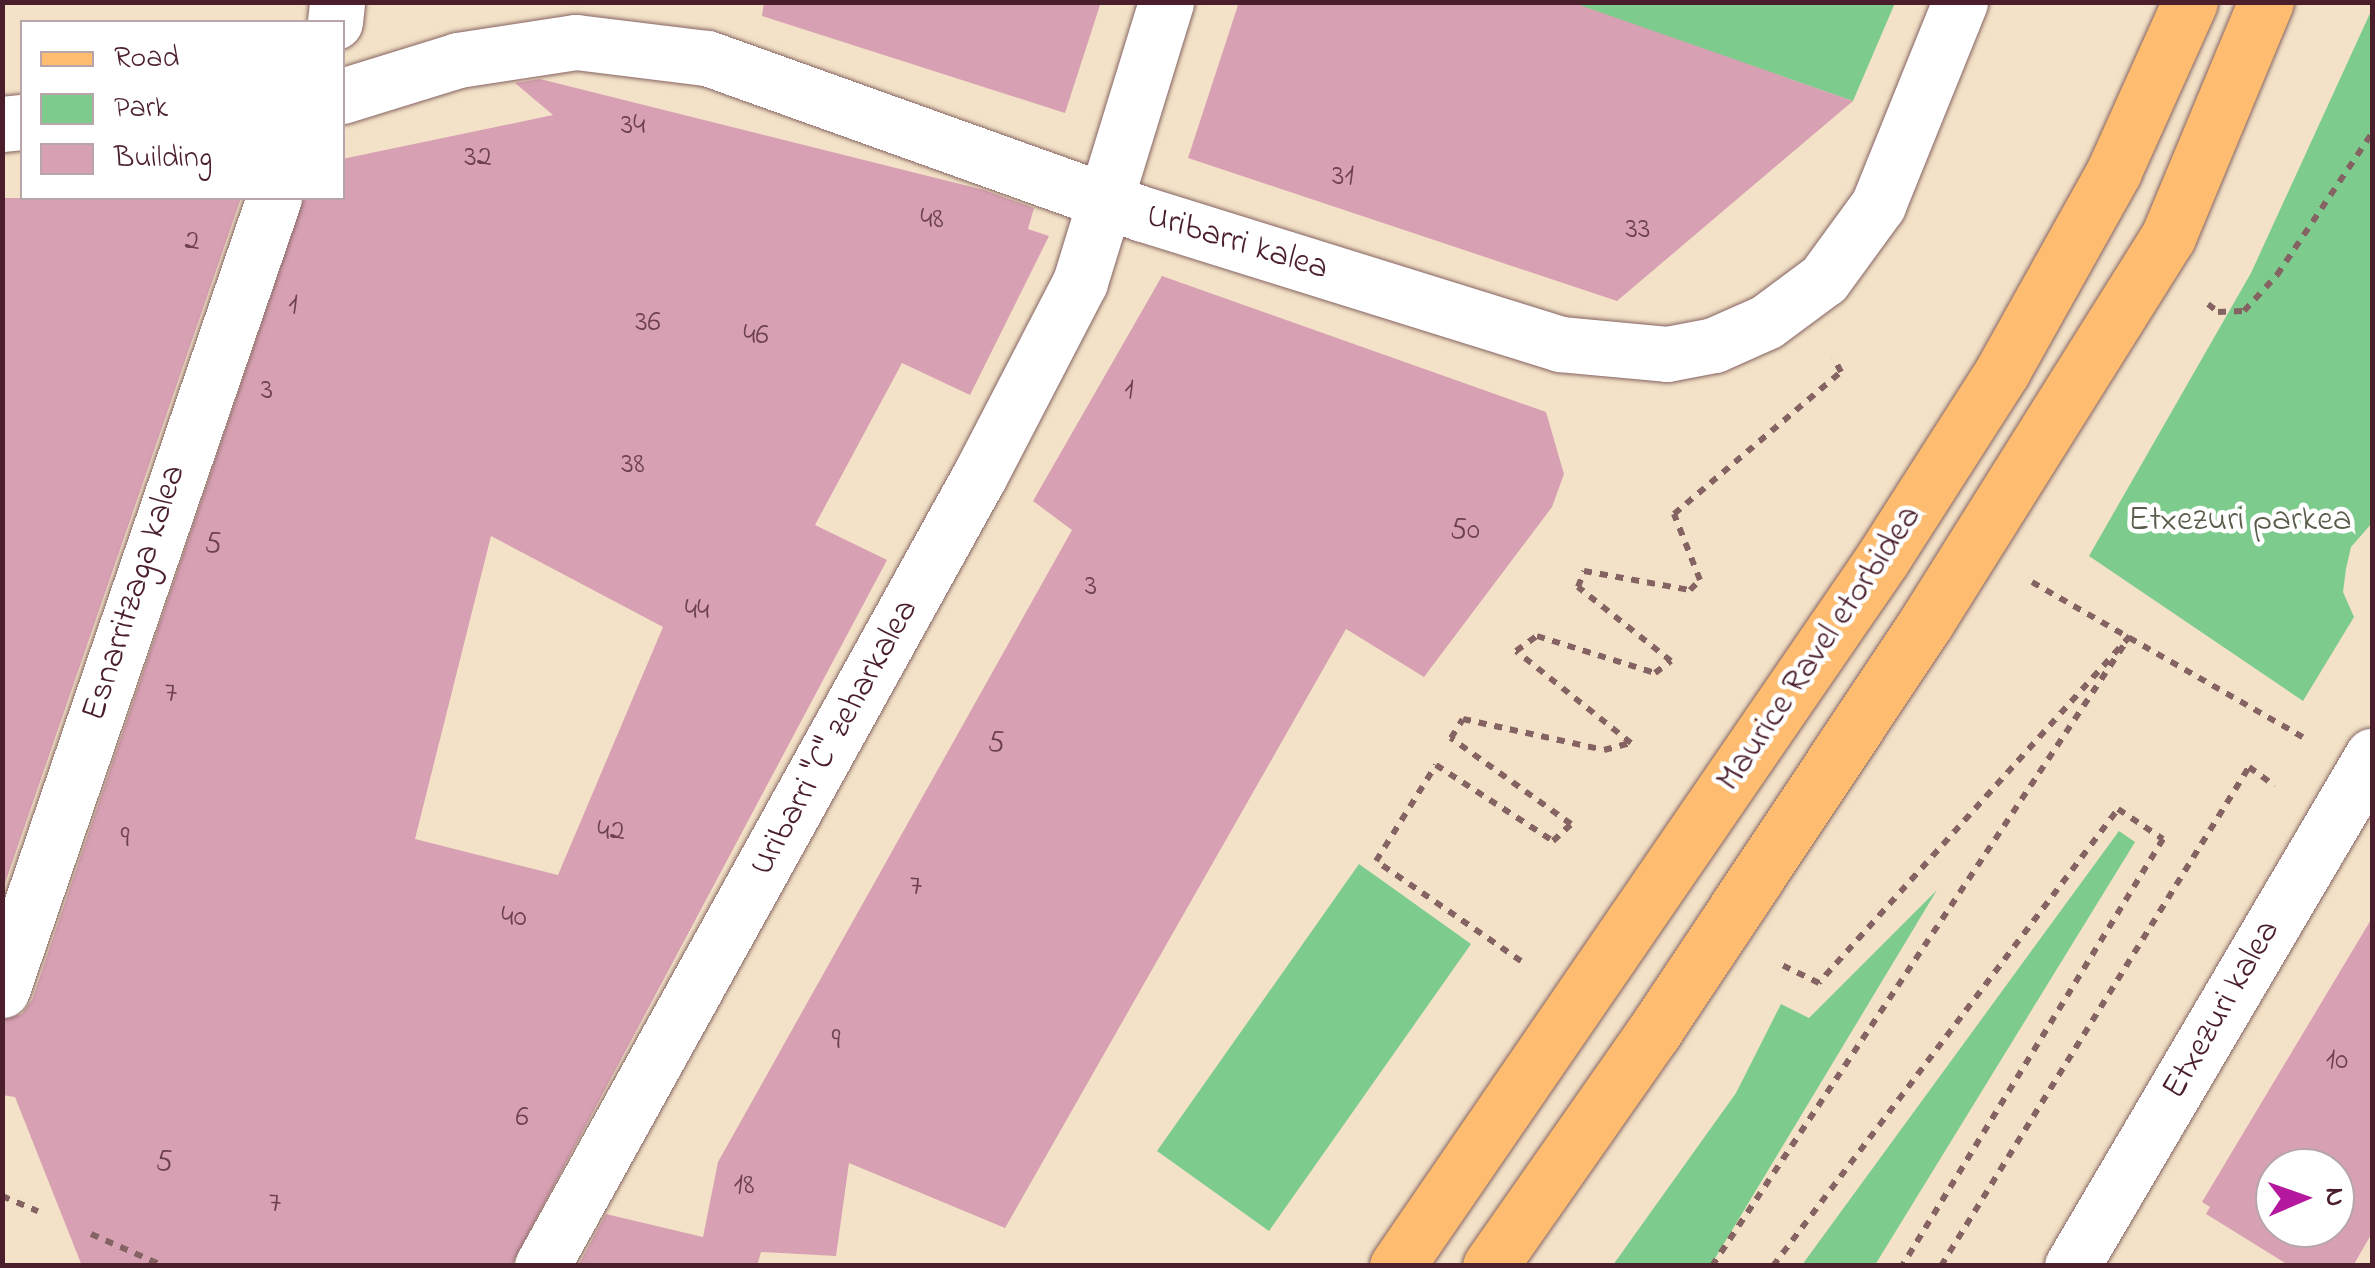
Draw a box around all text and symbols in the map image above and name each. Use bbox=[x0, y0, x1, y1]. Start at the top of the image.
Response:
legend bbox=[20, 20, 345, 200]
text: Road bbox=[114, 37, 179, 81]
text: Park bbox=[114, 87, 168, 131]
house number: 34 bbox=[621, 108, 645, 144]
text: Building bbox=[114, 137, 212, 181]
house number: 32 bbox=[464, 140, 492, 176]
house number: 31 bbox=[1332, 159, 1354, 195]
street label: Uribarri kalea bbox=[1141, 195, 1333, 291]
house number: 48 bbox=[920, 202, 944, 238]
house number: 33 bbox=[1626, 212, 1650, 248]
house number: 2 bbox=[185, 224, 199, 260]
house number: 1 bbox=[288, 288, 298, 324]
house number: 36 bbox=[635, 305, 661, 341]
house number: 46 bbox=[743, 318, 769, 354]
house number: 3 bbox=[261, 373, 273, 409]
house number: 1 bbox=[1124, 373, 1134, 409]
house number: 38 bbox=[621, 447, 645, 483]
street label: Esnarritzaga kalea bbox=[74, 460, 196, 726]
street label: Maurice Ravel etorbidea bbox=[1709, 498, 1931, 800]
park label: Etxezuri parkea bbox=[2128, 500, 2352, 542]
house number: 50 bbox=[1450, 513, 1480, 549]
house number: 5 bbox=[204, 527, 222, 563]
house number: 3 bbox=[1085, 569, 1097, 605]
house number: 44 bbox=[685, 593, 709, 629]
street label: Uribarri "C" zeharkalea bbox=[742, 593, 928, 883]
house number: 7 bbox=[165, 676, 177, 712]
house number: 5 bbox=[987, 726, 1005, 762]
house number: 42 bbox=[597, 814, 625, 850]
house number: 9 bbox=[120, 821, 130, 857]
house number: 7 bbox=[910, 869, 922, 905]
house number: 40 bbox=[501, 900, 527, 936]
street label: Etxezuri kalea bbox=[2154, 913, 2290, 1107]
house number: 9 bbox=[831, 1023, 841, 1059]
house number: 10 bbox=[2326, 1043, 2348, 1079]
house number: 6 bbox=[515, 1100, 529, 1136]
house number: 5 bbox=[155, 1145, 173, 1181]
north arrow bbox=[2255, 1148, 2355, 1248]
house number: 18 bbox=[734, 1168, 754, 1204]
house number: 7 bbox=[269, 1186, 281, 1222]
text: N bbox=[2313, 1187, 2354, 1207]

